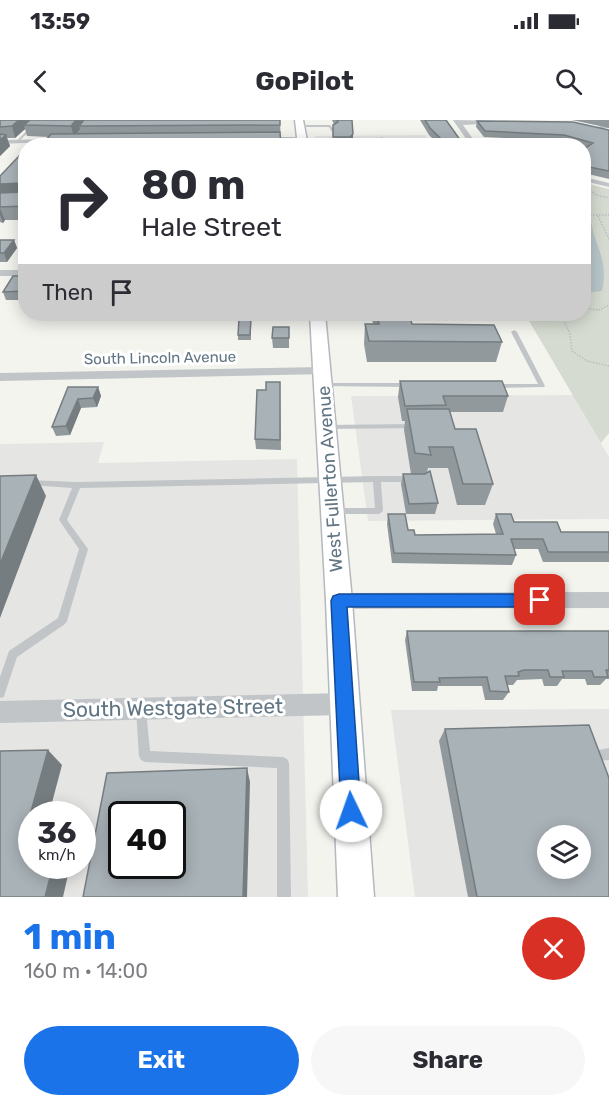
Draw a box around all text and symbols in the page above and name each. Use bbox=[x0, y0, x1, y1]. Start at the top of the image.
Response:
text: 13:59 bbox=[30, 8, 90, 35]
icon: back bbox=[24, 65, 57, 98]
text: GoPilot bbox=[255, 65, 354, 97]
icon: search bbox=[552, 65, 585, 98]
text: 80 m bbox=[141, 160, 245, 210]
icon: right bbox=[42, 162, 120, 240]
text: Hale Street bbox=[141, 211, 282, 243]
icon: arrive bbox=[105, 276, 138, 309]
text: Then bbox=[42, 279, 93, 306]
street label: South Lincoln Avenue bbox=[84, 348, 236, 368]
street label: West Fullerton Avenue bbox=[313, 385, 347, 573]
pin bbox=[514, 574, 565, 625]
icon: arrive bbox=[523, 583, 556, 616]
street label: South Westgate Street bbox=[63, 693, 283, 722]
position arrow bbox=[319, 779, 383, 843]
speed limit sign: 40 bbox=[108, 801, 186, 879]
text: 36 bbox=[37, 815, 77, 851]
map controls bbox=[537, 825, 591, 879]
button: layers bbox=[537, 825, 591, 879]
text: km/h bbox=[38, 846, 76, 864]
text: 1 min bbox=[24, 915, 116, 958]
button: close bbox=[522, 917, 585, 980]
text: 160 m · 14:00 bbox=[24, 959, 148, 983]
button: Exit bbox=[24, 1026, 299, 1095]
button: Share bbox=[311, 1026, 585, 1095]

